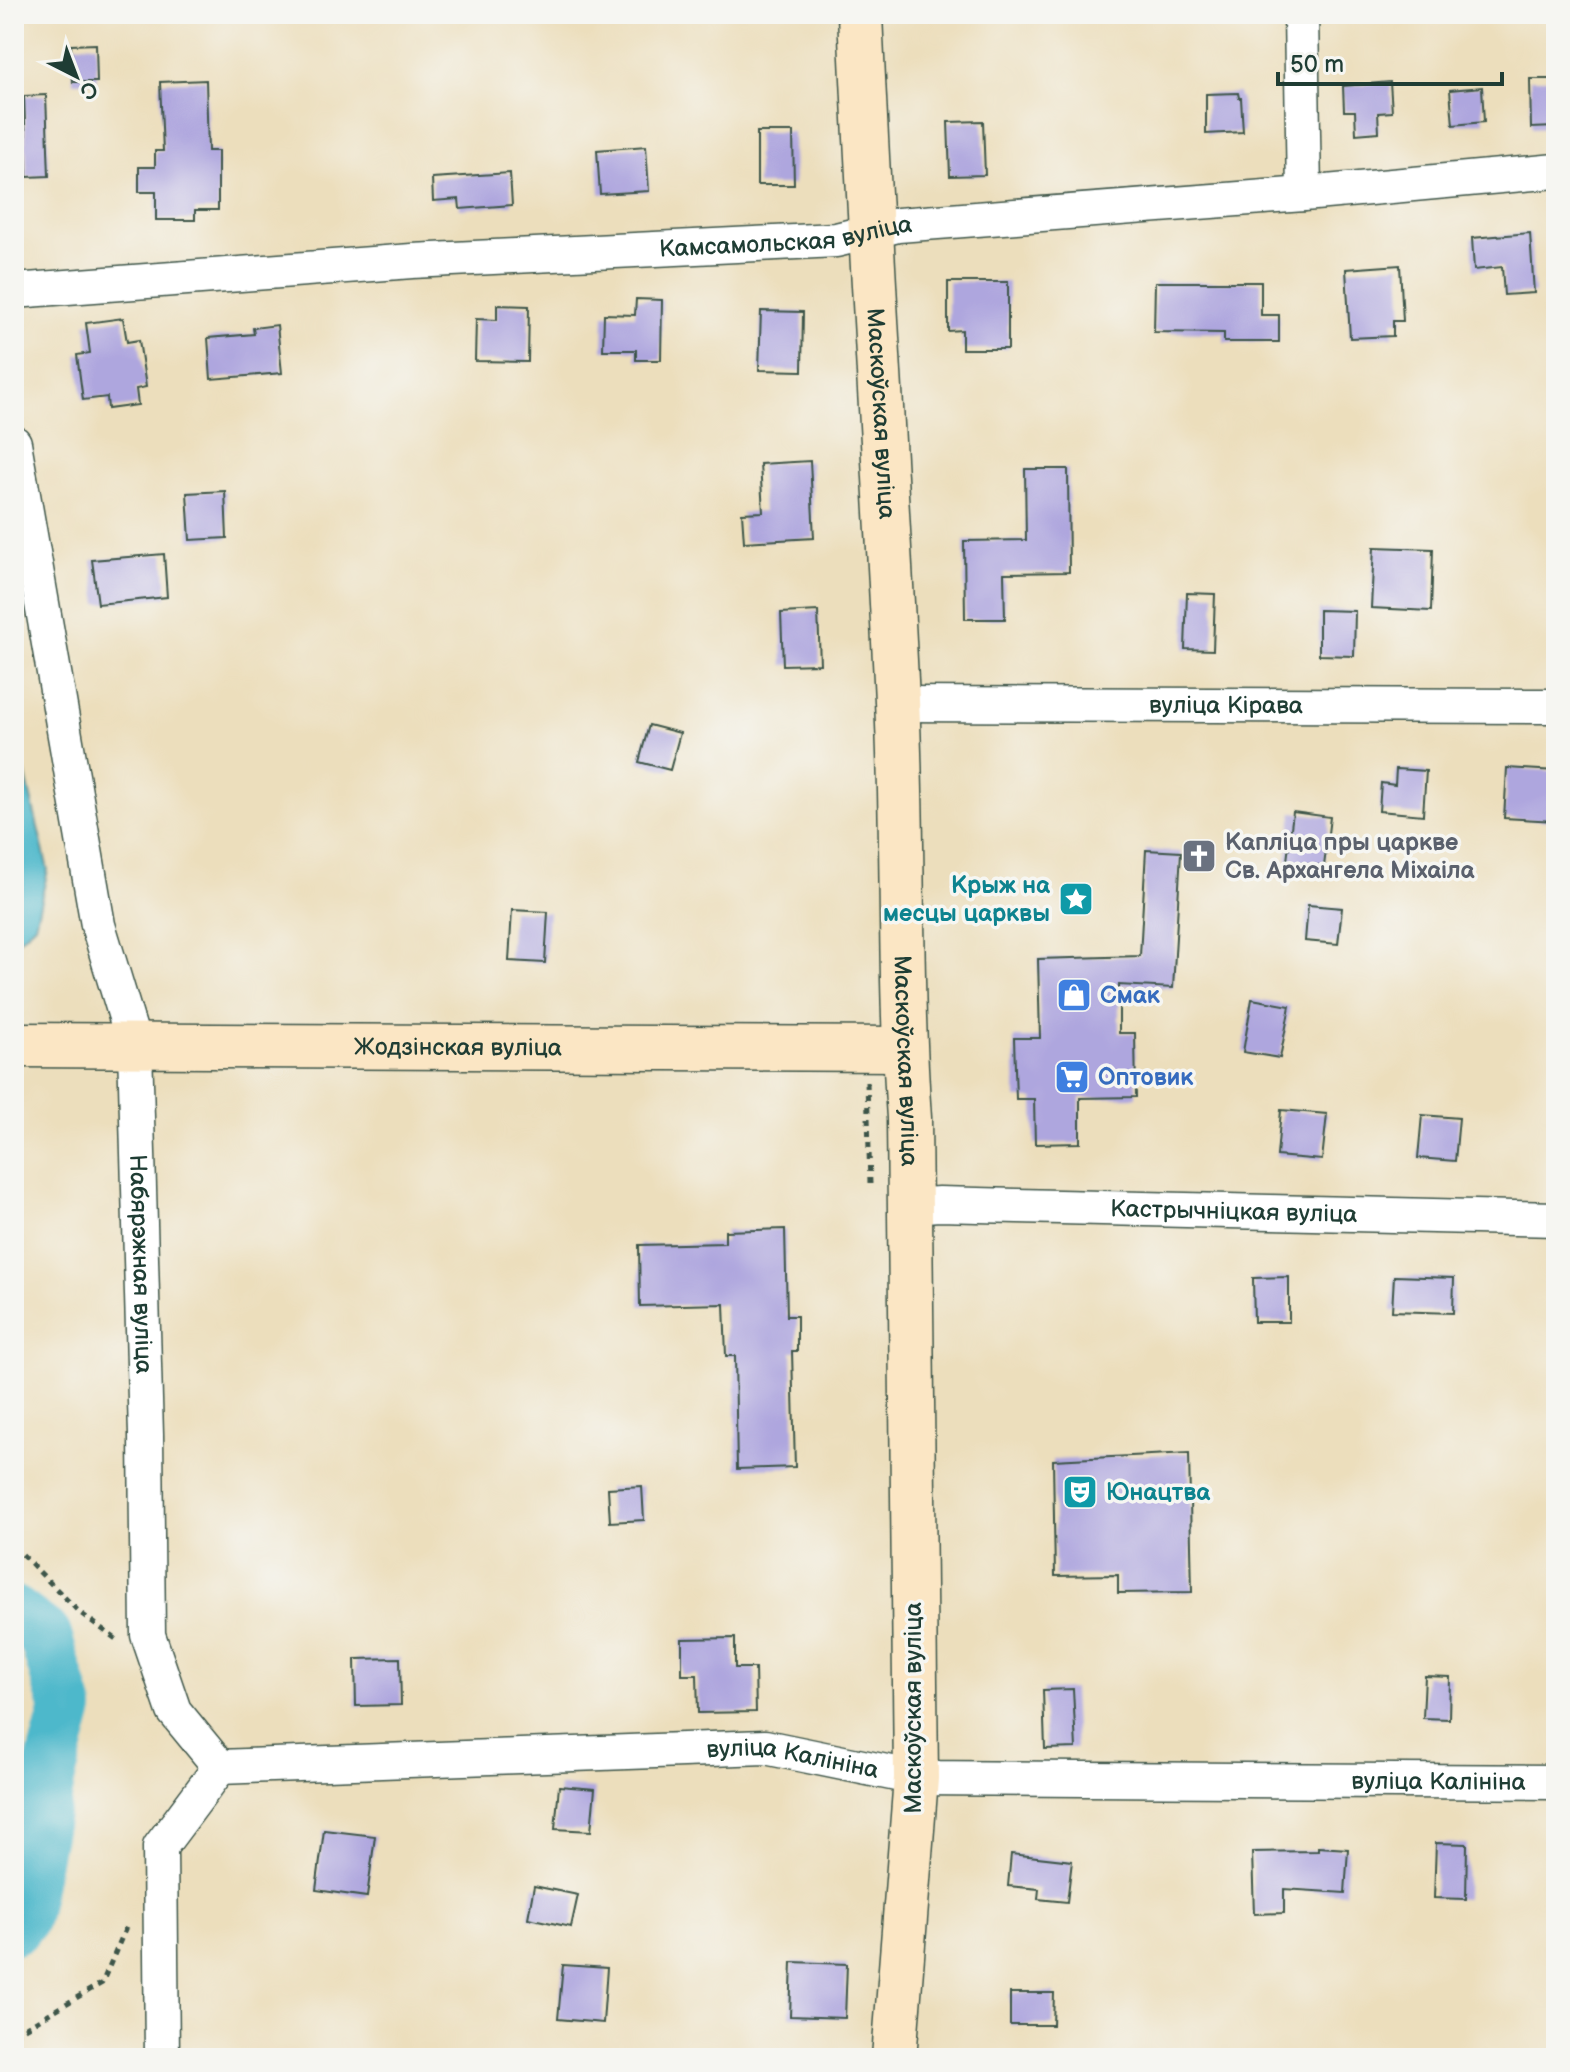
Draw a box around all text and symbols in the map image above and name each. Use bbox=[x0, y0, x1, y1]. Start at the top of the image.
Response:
north arrow bbox=[36, 36, 116, 116]
scale bar bbox=[1278, 36, 1502, 86]
text: 50 m bbox=[1290, 50, 1344, 79]
text: С bbox=[74, 75, 103, 105]
street label: Камсамольская вуліца bbox=[658, 210, 913, 264]
street label: Маскоўская вуліца bbox=[860, 307, 901, 520]
street label: вуліца Кірава bbox=[1149, 691, 1303, 720]
place label: Капліца пры царкве Св. Архангела Міхаіла bbox=[1225, 828, 1476, 885]
church icon: Капліца пры царкве Св. Архангела Міхаіла bbox=[1180, 837, 1218, 875]
place label: Крыж на месцы царквы bbox=[883, 871, 1051, 928]
place icon: Крыж на месцы царквы bbox=[1057, 880, 1095, 918]
street label: Маскоўская вуліца bbox=[888, 955, 924, 1167]
shop icon: Смак bbox=[1055, 976, 1093, 1014]
place label: Смак bbox=[1100, 981, 1161, 1010]
street label: Жодзінская вуліца bbox=[354, 1033, 562, 1062]
supermarket icon: Оптовик bbox=[1053, 1058, 1091, 1096]
place label: Оптовик bbox=[1098, 1063, 1194, 1092]
street label: Набярэжная вуліца bbox=[123, 1154, 158, 1374]
street label: Кастрычніцкая вуліца bbox=[1110, 1194, 1358, 1229]
theatre icon: Юнацтва bbox=[1061, 1473, 1099, 1511]
place label: Юнацтва bbox=[1106, 1478, 1211, 1507]
street label: Маскоўская вуліца bbox=[899, 1602, 928, 1814]
street label: вуліца Калініна bbox=[706, 1733, 881, 1785]
street label: вуліца Калініна bbox=[1351, 1767, 1526, 1797]

